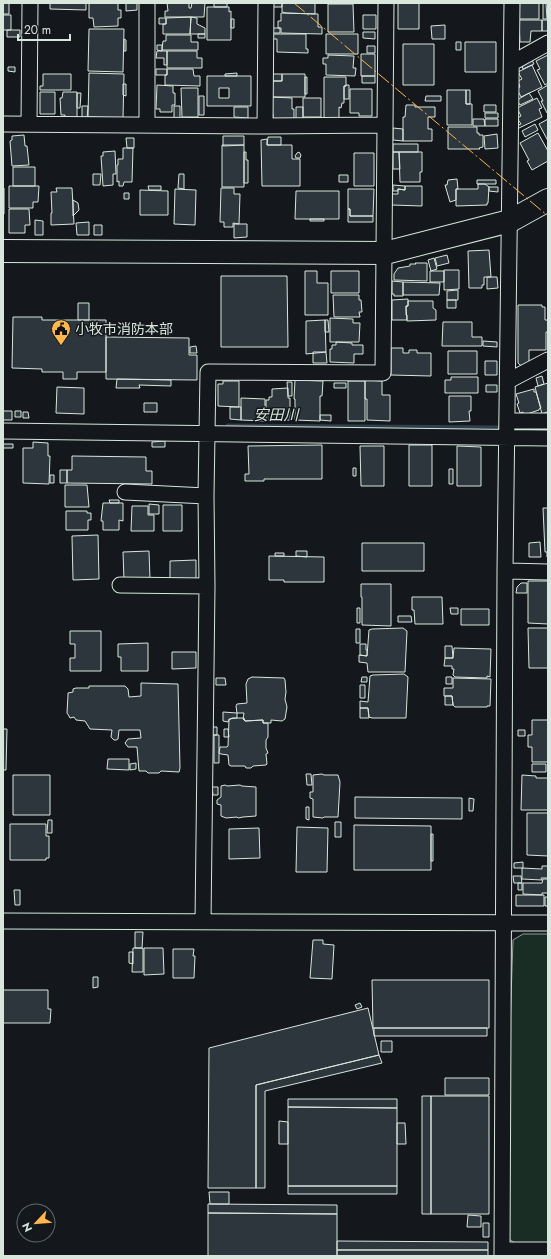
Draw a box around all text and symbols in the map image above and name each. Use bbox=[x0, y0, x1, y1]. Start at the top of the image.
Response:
scale bar bbox=[18, 16, 70, 42]
text: 20 m bbox=[24, 21, 51, 39]
public building icon: 小牧市消防本部 bbox=[50, 318, 72, 346]
place label: 小牧市消防本部 bbox=[75, 319, 173, 339]
water label: 安田川 bbox=[253, 404, 300, 426]
north arrow bbox=[16, 1203, 56, 1243]
text: N bbox=[18, 1220, 36, 1235]

